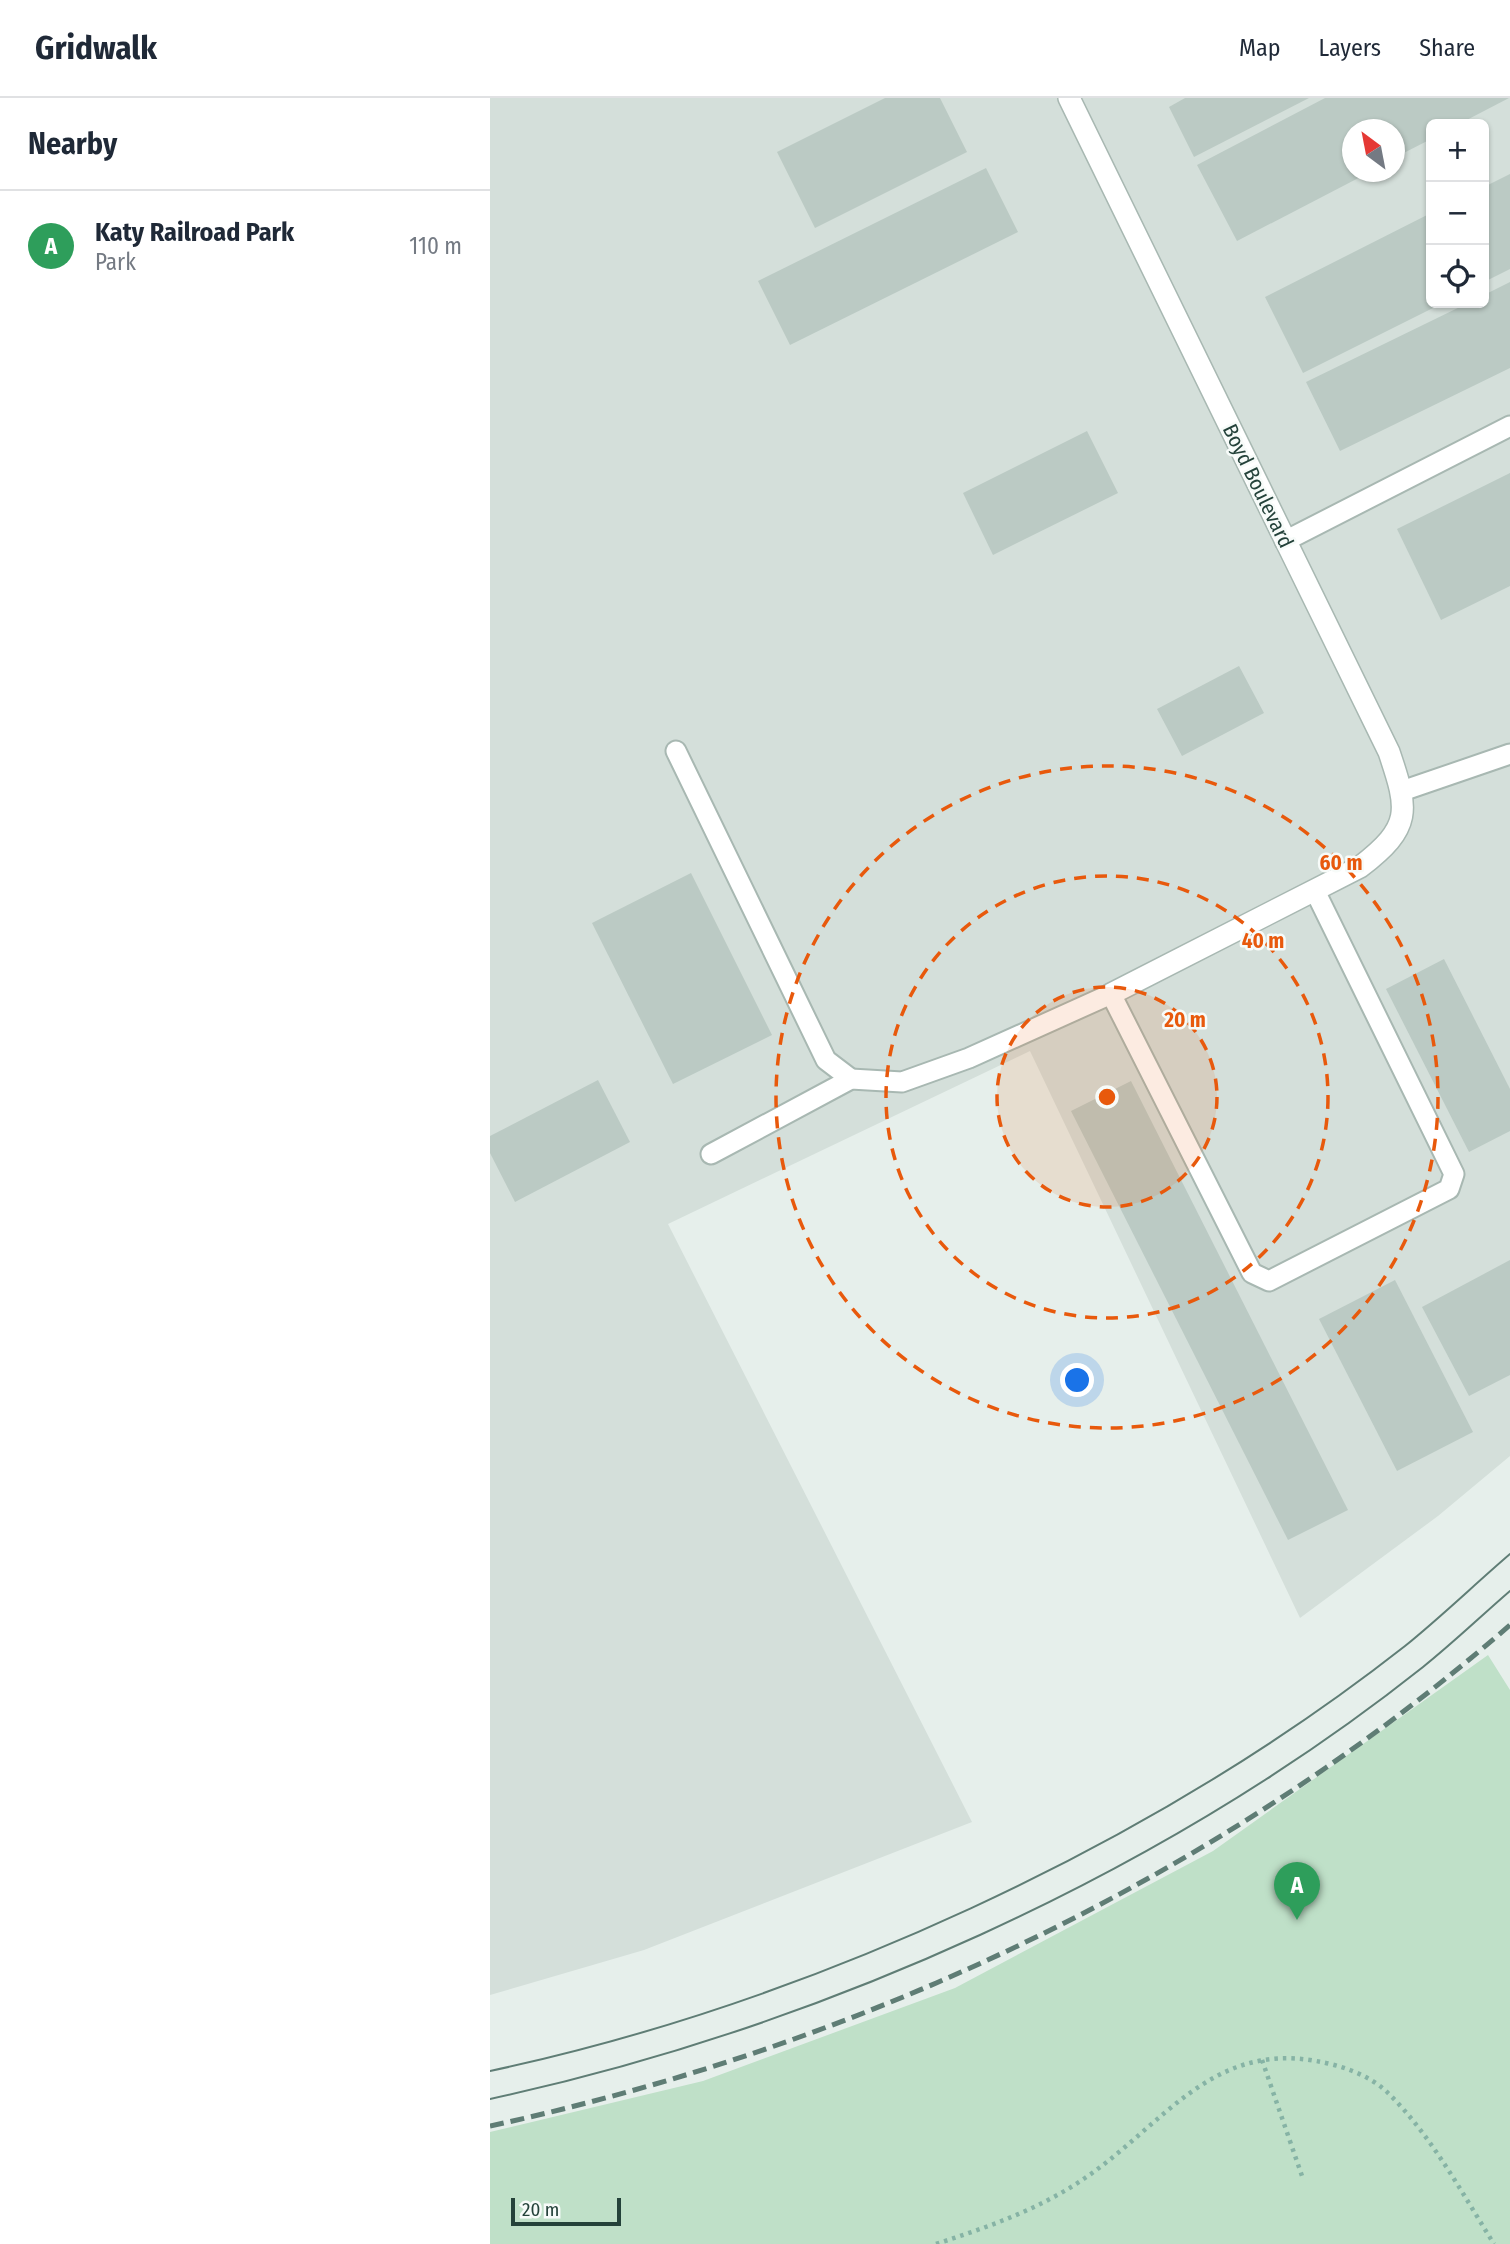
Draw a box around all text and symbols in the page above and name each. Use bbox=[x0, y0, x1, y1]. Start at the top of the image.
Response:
text: Gridwalk bbox=[35, 28, 157, 68]
text: Map bbox=[1239, 34, 1281, 62]
text: Layers bbox=[1319, 34, 1381, 62]
text: Share bbox=[1419, 34, 1475, 62]
north arrow bbox=[1342, 119, 1405, 182]
map controls bbox=[1426, 119, 1489, 308]
button: + bbox=[1426, 119, 1489, 182]
text: Nearby bbox=[28, 126, 117, 162]
button: − bbox=[1426, 182, 1489, 245]
text: Katy Railroad Park bbox=[95, 217, 294, 248]
text: A bbox=[45, 232, 57, 260]
text: 110 m bbox=[409, 232, 462, 260]
button: locate bbox=[1426, 245, 1489, 308]
text: Park bbox=[95, 248, 136, 276]
street label: Boyd Boulevard bbox=[1217, 420, 1299, 552]
text: 60 m bbox=[1320, 850, 1362, 876]
text: 40 m bbox=[1242, 928, 1284, 954]
text: 20 m bbox=[1163, 1007, 1206, 1033]
centre of rings bbox=[1095, 1085, 1119, 1109]
your location bbox=[1060, 1363, 1094, 1397]
pin: A bbox=[1274, 1862, 1320, 1920]
scale bar bbox=[511, 2195, 621, 2227]
text: 20 m bbox=[522, 2198, 559, 2221]

